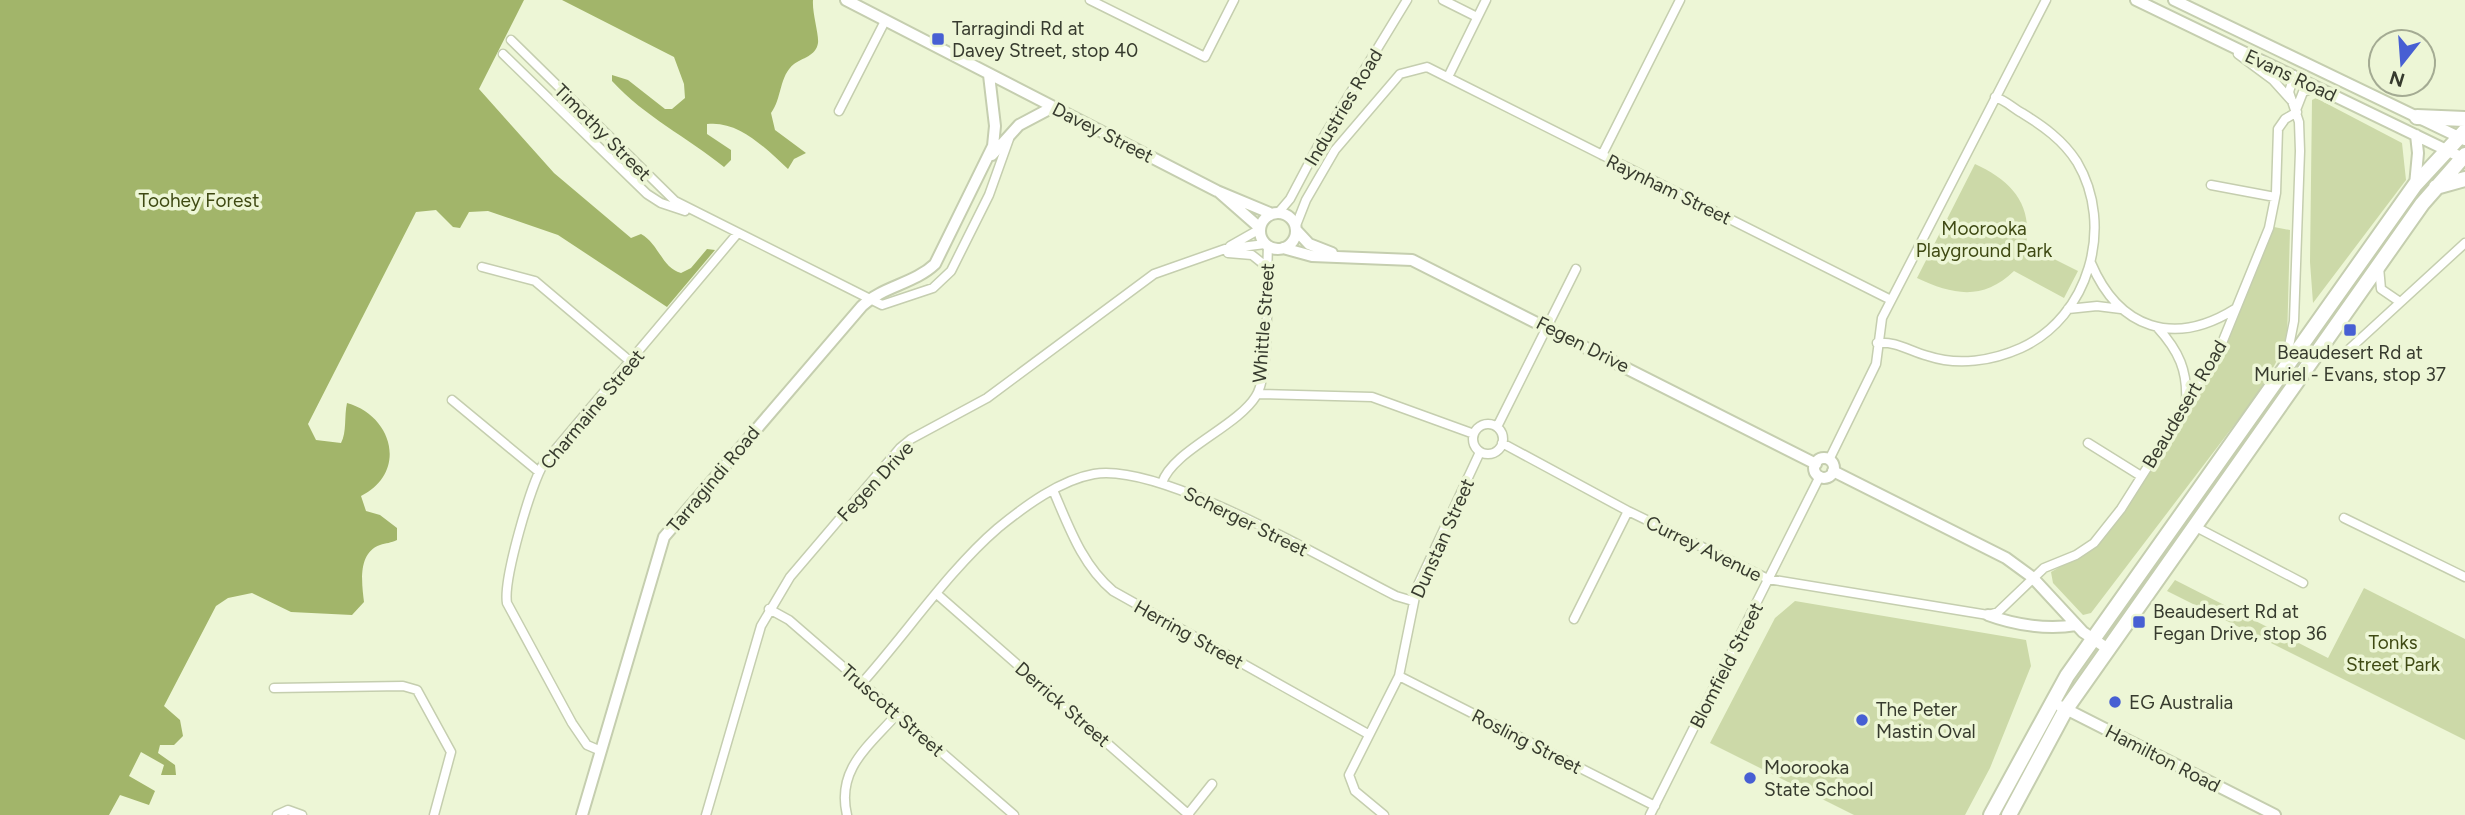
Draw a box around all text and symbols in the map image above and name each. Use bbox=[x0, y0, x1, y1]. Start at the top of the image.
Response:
place label: Tarragindi Rd at Davey Street, stop 40 bbox=[952, 17, 1138, 62]
north arrow bbox=[2367, 28, 2437, 98]
marker: Tarragindi Rd at Davey Street, stop 40 bbox=[930, 31, 946, 47]
street label: Evans Road bbox=[2241, 44, 2340, 107]
street label: Industries Road bbox=[1300, 45, 1387, 170]
text: N bbox=[2387, 66, 2408, 92]
street label: Timothy Street bbox=[549, 79, 656, 186]
street label: Davey Street bbox=[1048, 97, 1157, 168]
street label: Raynham Street bbox=[1602, 149, 1735, 230]
park label: Toohey Forest bbox=[139, 189, 259, 212]
park label: Moorooka Playground Park bbox=[1916, 217, 2053, 262]
street label: Whittle Street bbox=[1248, 262, 1279, 384]
street label: Fegen Drive bbox=[1532, 311, 1633, 378]
marker: Beaudesert Rd at Muriel - Evans, stop 37 bbox=[2342, 322, 2358, 338]
street label: Beaudesert Road bbox=[2137, 336, 2232, 472]
place label: Beaudesert Rd at Muriel - Evans, stop 37 bbox=[2254, 341, 2446, 386]
street label: Charmaine Street bbox=[536, 345, 649, 474]
street label: Tarragindi Road bbox=[662, 421, 765, 537]
street label: Fegen Drive bbox=[832, 436, 918, 526]
street label: Dunstan Street bbox=[1406, 475, 1479, 602]
street label: Scherger Street bbox=[1180, 481, 1312, 561]
street label: Currey Avenue bbox=[1642, 510, 1766, 586]
street label: Herring Street bbox=[1130, 595, 1247, 674]
street label: Blomfield Street bbox=[1685, 599, 1768, 732]
place label: Beaudesert Rd at Fegan Drive, stop 36 bbox=[2153, 600, 2327, 645]
marker: Beaudesert Rd at Fegan Drive, stop 36 bbox=[2131, 614, 2147, 630]
park label: Tonks Street Park bbox=[2346, 631, 2441, 676]
street label: Derrick Street bbox=[1011, 657, 1115, 752]
street label: Truscott Street bbox=[836, 659, 949, 761]
place label: EG Australia bbox=[2129, 691, 2233, 714]
marker: EG Australia bbox=[2107, 694, 2123, 710]
place label: The Peter Mastin Oval bbox=[1876, 698, 1976, 743]
street label: Rosling Street bbox=[1468, 704, 1585, 779]
marker: The Peter Mastin Oval bbox=[1854, 712, 1870, 728]
street label: Hamilton Road bbox=[2101, 720, 2224, 797]
place label: Moorooka State School bbox=[1764, 756, 1873, 801]
marker: Moorooka State School bbox=[1742, 770, 1758, 786]

